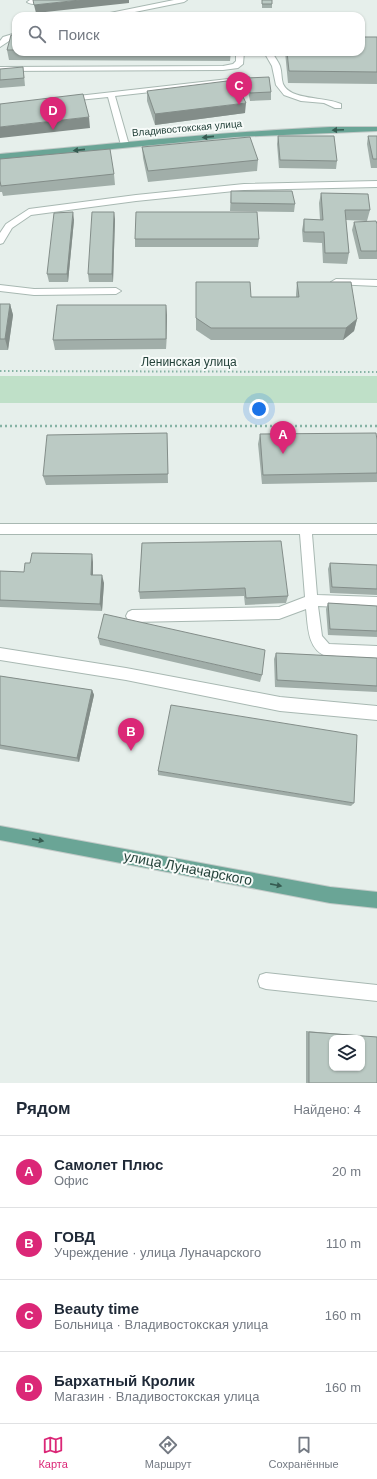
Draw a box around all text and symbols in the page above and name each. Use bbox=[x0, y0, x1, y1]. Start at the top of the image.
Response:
search box bbox=[12, 12, 365, 56]
icon: search bbox=[26, 23, 48, 45]
text: Поиск bbox=[58, 26, 100, 43]
pin: C bbox=[226, 72, 252, 105]
pin: D bbox=[40, 97, 66, 130]
street label: Владивостокская улица bbox=[131, 118, 243, 138]
one-way arrow bbox=[332, 126, 344, 133]
one-way arrow bbox=[202, 134, 214, 140]
one-way arrow bbox=[73, 146, 85, 153]
street label: Ленинская улица bbox=[141, 355, 237, 369]
your location bbox=[249, 399, 269, 419]
pin: A bbox=[270, 421, 296, 454]
pin: B bbox=[118, 718, 144, 751]
one-way arrow bbox=[32, 837, 44, 843]
street label: улица Луначарского bbox=[122, 848, 254, 888]
one-way arrow bbox=[270, 883, 282, 889]
map controls bbox=[329, 1035, 365, 1071]
button: layers bbox=[329, 1035, 365, 1071]
text: Рядом bbox=[16, 1099, 71, 1118]
text: Найдено: 4 bbox=[293, 1102, 361, 1117]
text: Самолет Плюс bbox=[54, 1156, 163, 1173]
text: A bbox=[24, 1164, 34, 1179]
text: 20 m bbox=[332, 1164, 361, 1179]
text: Офис bbox=[54, 1173, 89, 1188]
text: ГОВД bbox=[54, 1228, 95, 1245]
text: B bbox=[24, 1236, 34, 1251]
text: 110 m bbox=[326, 1236, 361, 1251]
text: Учреждение · улица Луначарского bbox=[54, 1245, 261, 1260]
text: Beauty time bbox=[54, 1300, 139, 1317]
text: C bbox=[24, 1308, 34, 1323]
text: 160 m bbox=[325, 1308, 361, 1323]
text: Больница · Владивостокская улица bbox=[54, 1317, 268, 1332]
text: Бархатный Кролик bbox=[54, 1372, 195, 1389]
text: D bbox=[24, 1380, 34, 1395]
text: 160 m bbox=[325, 1380, 361, 1395]
text: Магазин · Владивостокская улица bbox=[54, 1389, 260, 1404]
tab: Карта bbox=[38, 1434, 68, 1470]
tab: Маршрут bbox=[145, 1434, 192, 1470]
tab: Сохранённые bbox=[269, 1434, 339, 1470]

